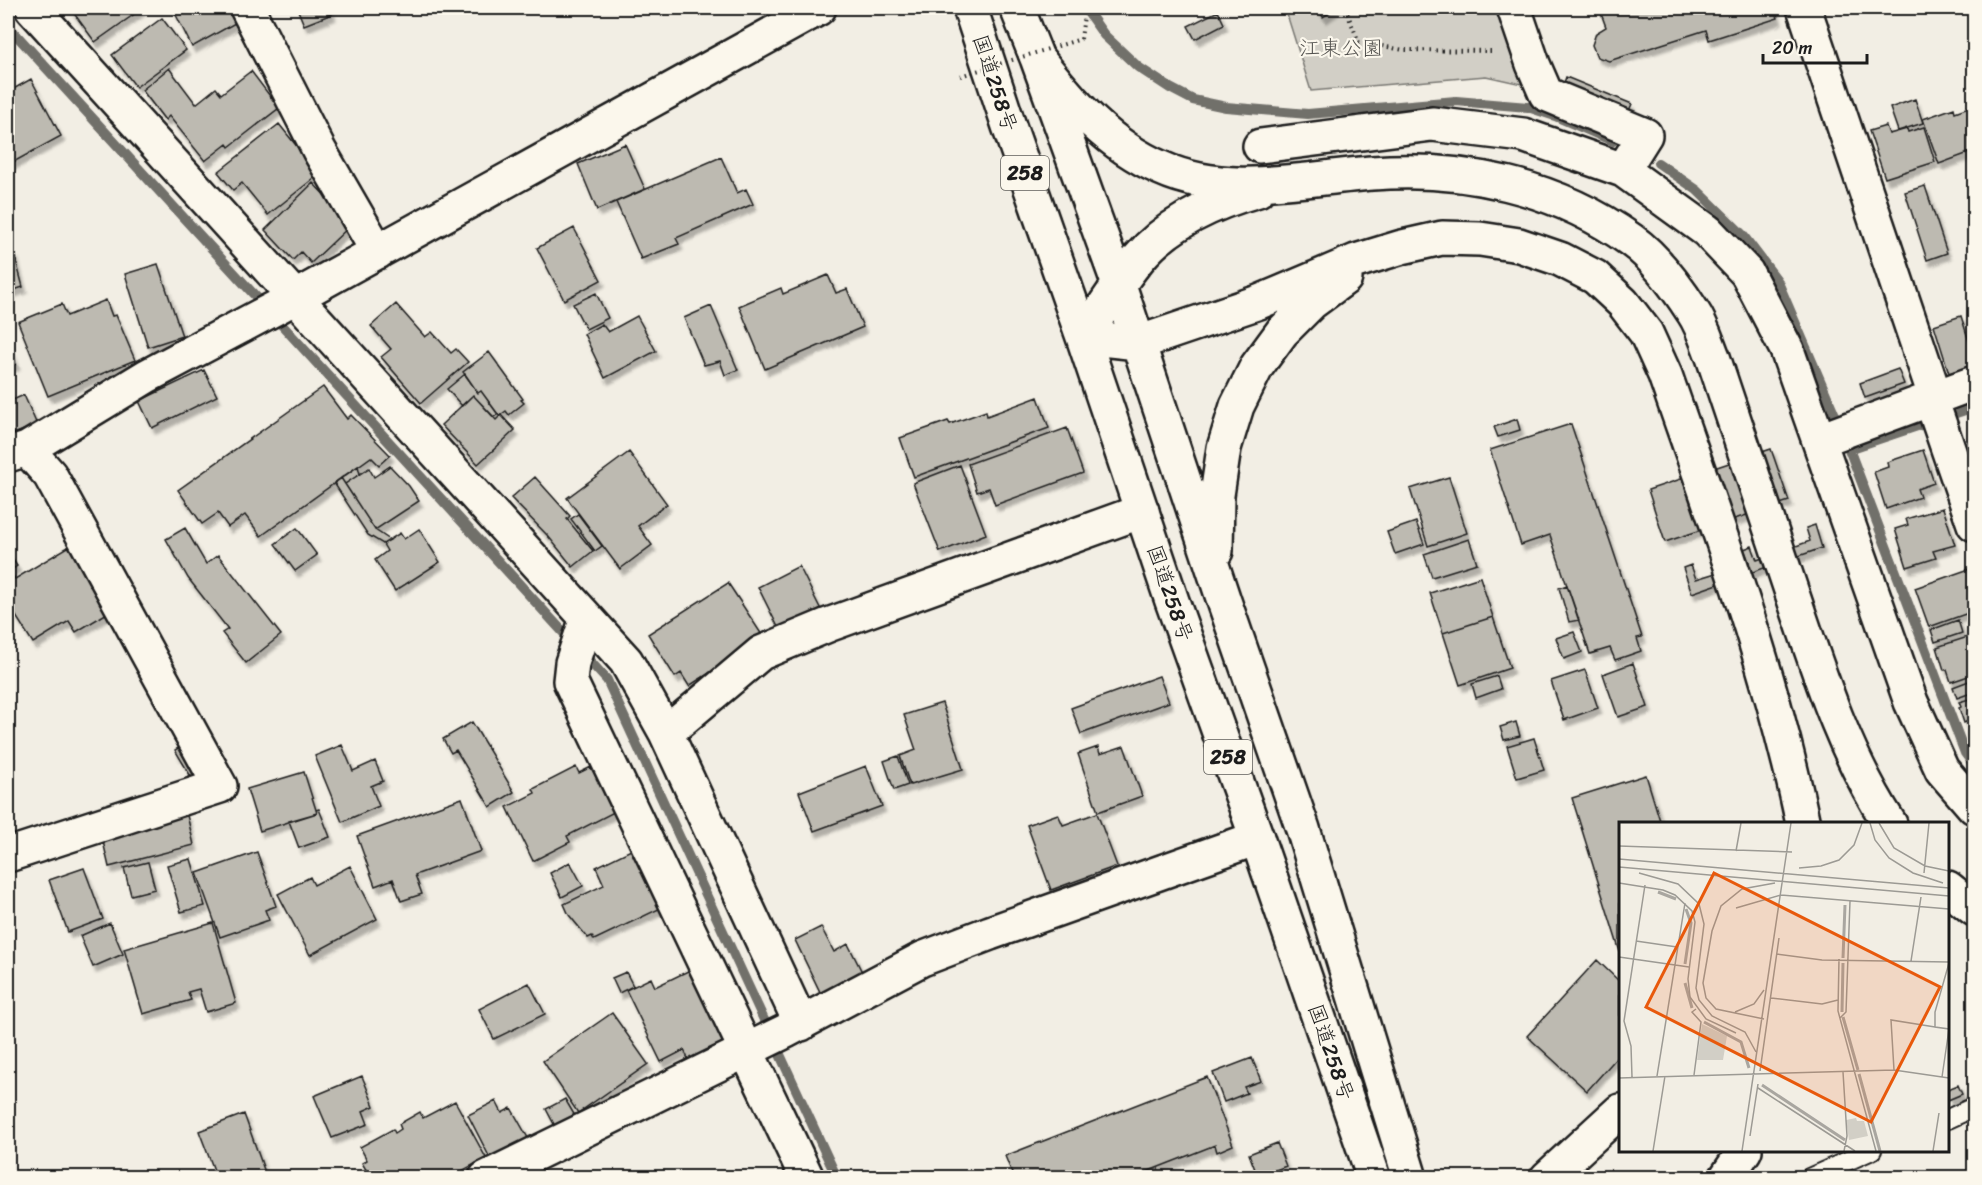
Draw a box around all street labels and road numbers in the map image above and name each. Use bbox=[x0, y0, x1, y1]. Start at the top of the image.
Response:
street label: 国道258号 bbox=[961, 29, 1029, 137]
road number: 258 bbox=[1001, 156, 1049, 190]
street label: 国道258号 bbox=[1136, 539, 1204, 647]
road number: 258 bbox=[1204, 740, 1252, 774]
street label: 国道258号 bbox=[1297, 998, 1365, 1106]

